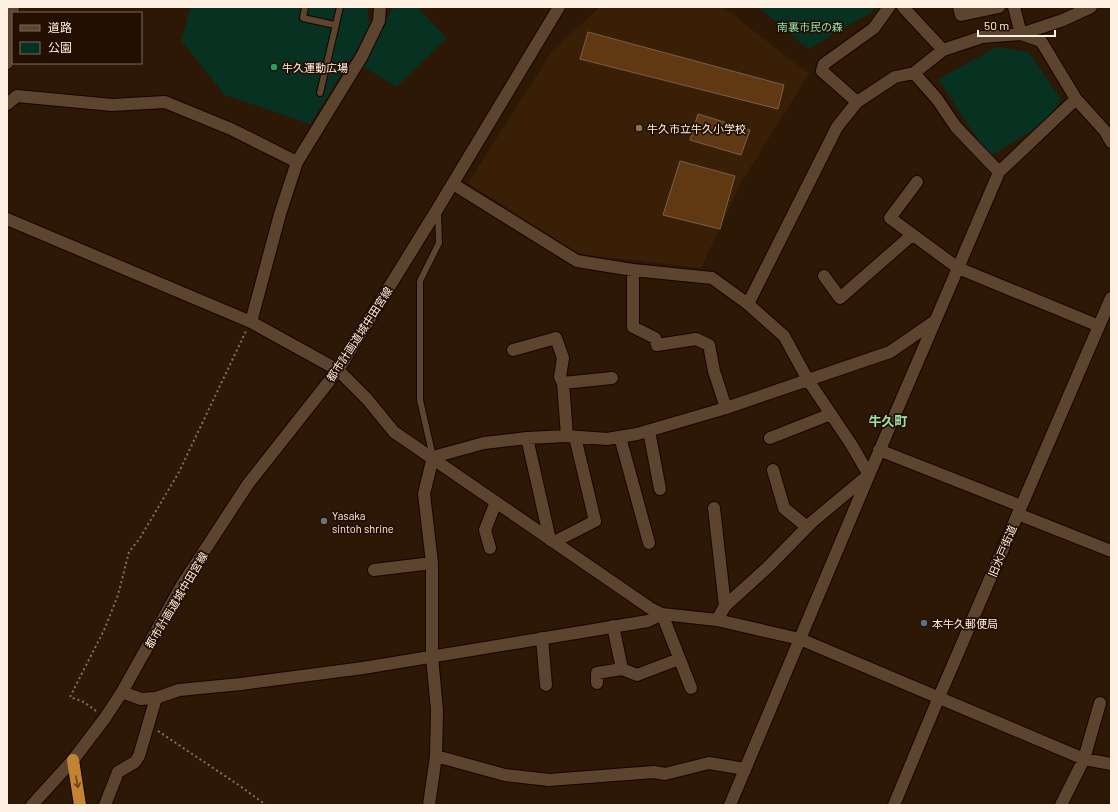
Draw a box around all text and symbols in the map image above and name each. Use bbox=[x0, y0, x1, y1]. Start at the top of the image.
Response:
legend bbox=[12, 12, 142, 64]
scale bar bbox=[978, 12, 1055, 38]
text: 50 m bbox=[984, 18, 1009, 32]
text: 道路 bbox=[48, 20, 72, 34]
park label: 南裏市民の森 bbox=[777, 20, 843, 33]
text: 公園 bbox=[48, 40, 72, 54]
place label: 牛久運動広場 bbox=[282, 61, 348, 74]
marker: 牛久運動広場 bbox=[269, 62, 279, 72]
place label: 牛久市立牛久小学校 bbox=[647, 122, 746, 135]
marker: 牛久市立牛久小学校 bbox=[634, 123, 644, 133]
street label: 都市計画道城中田宮線 bbox=[324, 284, 394, 384]
district label: 牛久町 bbox=[868, 413, 908, 429]
place label: Yasaka sintoh shrine bbox=[332, 509, 394, 535]
marker: Yasaka sintoh shrine bbox=[319, 516, 329, 526]
street label: 旧水戸街道 bbox=[985, 523, 1019, 579]
street label: 都市計画道城中田宮線 bbox=[142, 550, 210, 650]
place label: 本牛久郵便局 bbox=[932, 617, 998, 630]
marker: 本牛久郵便局 bbox=[919, 618, 929, 628]
one-way arrow bbox=[74, 776, 82, 789]

